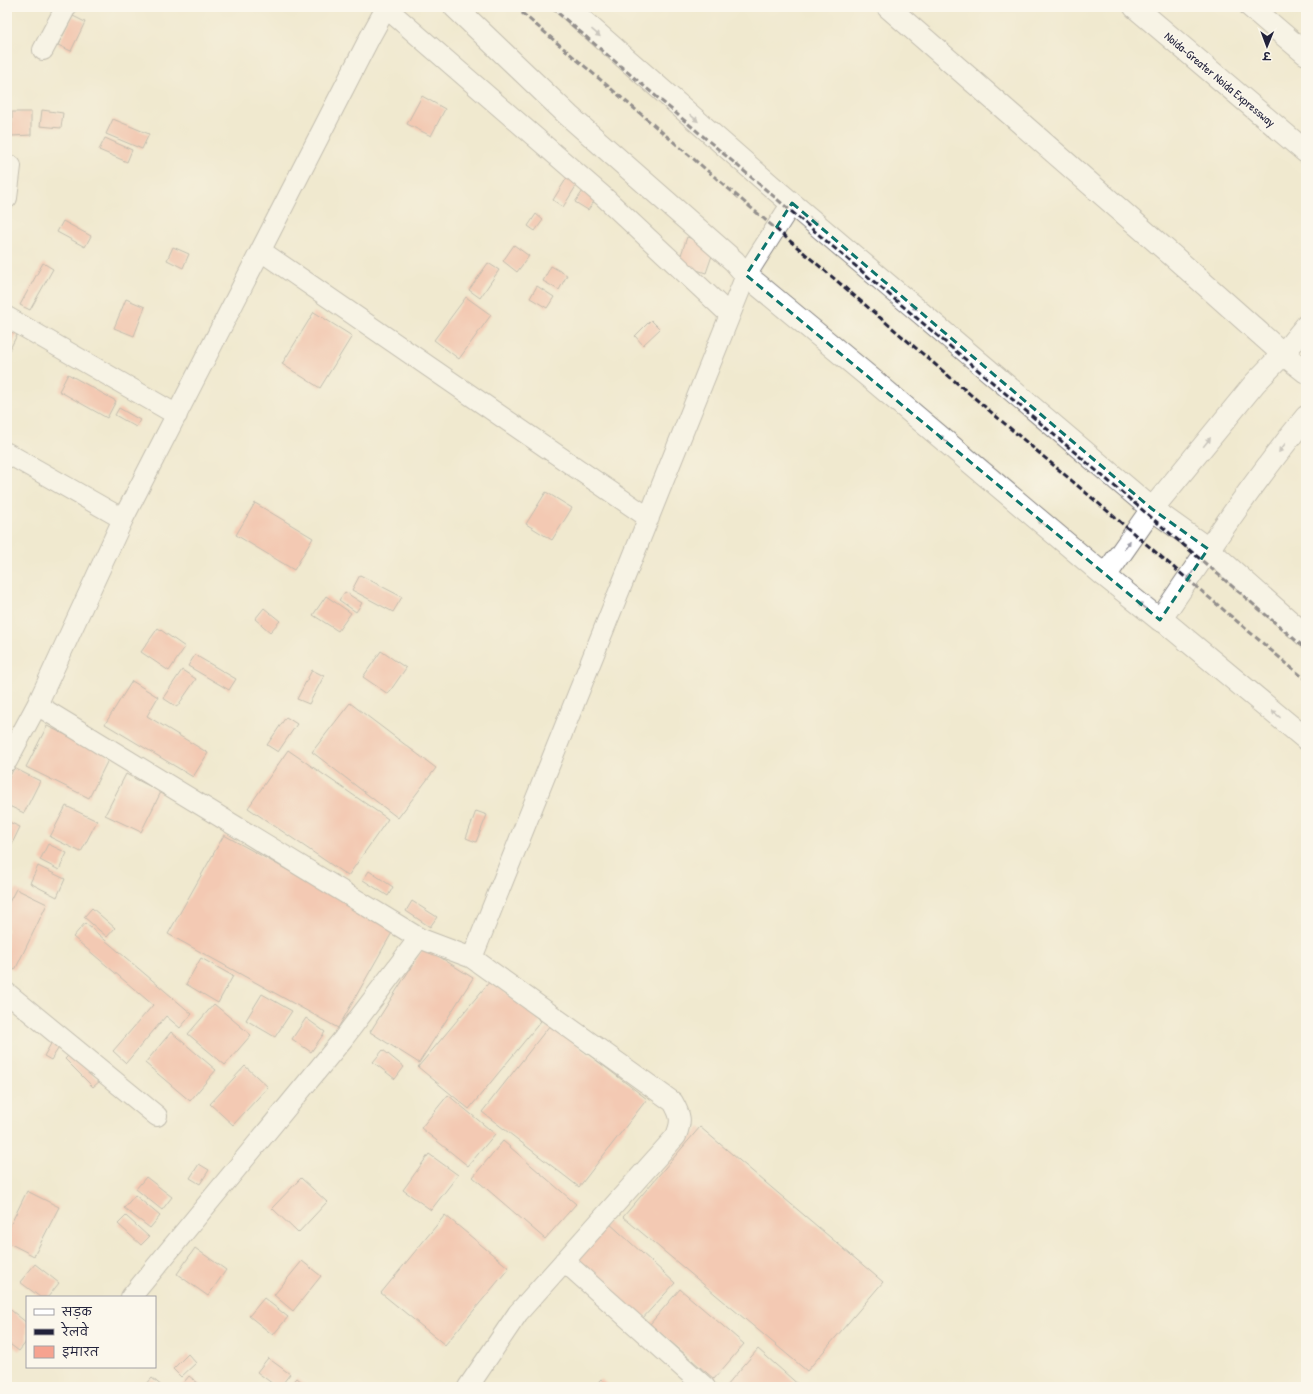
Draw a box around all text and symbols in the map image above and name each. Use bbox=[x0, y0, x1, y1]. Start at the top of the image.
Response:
north arrow bbox=[1247, 26, 1287, 66]
street label: Noida-Greater Noida Expressway bbox=[1161, 27, 1279, 131]
one-way arrow bbox=[591, 28, 602, 37]
text: उ bbox=[1261, 49, 1272, 63]
one-way arrow bbox=[690, 113, 699, 122]
one-way arrow bbox=[809, 217, 819, 226]
one-way arrow bbox=[907, 301, 918, 310]
one-way arrow bbox=[938, 435, 948, 444]
one-way arrow bbox=[1203, 437, 1211, 448]
one-way arrow bbox=[1278, 443, 1286, 453]
one-way arrow bbox=[1037, 519, 1047, 528]
one-way arrow bbox=[1123, 539, 1131, 550]
one-way arrow bbox=[1186, 571, 1194, 582]
one-way arrow bbox=[1137, 602, 1148, 611]
one-way arrow bbox=[1271, 710, 1281, 719]
legend bbox=[26, 1296, 156, 1368]
text: सड़क bbox=[61, 1303, 93, 1320]
text: रेलवे bbox=[60, 1321, 89, 1340]
text: इमारत bbox=[62, 1343, 100, 1360]

